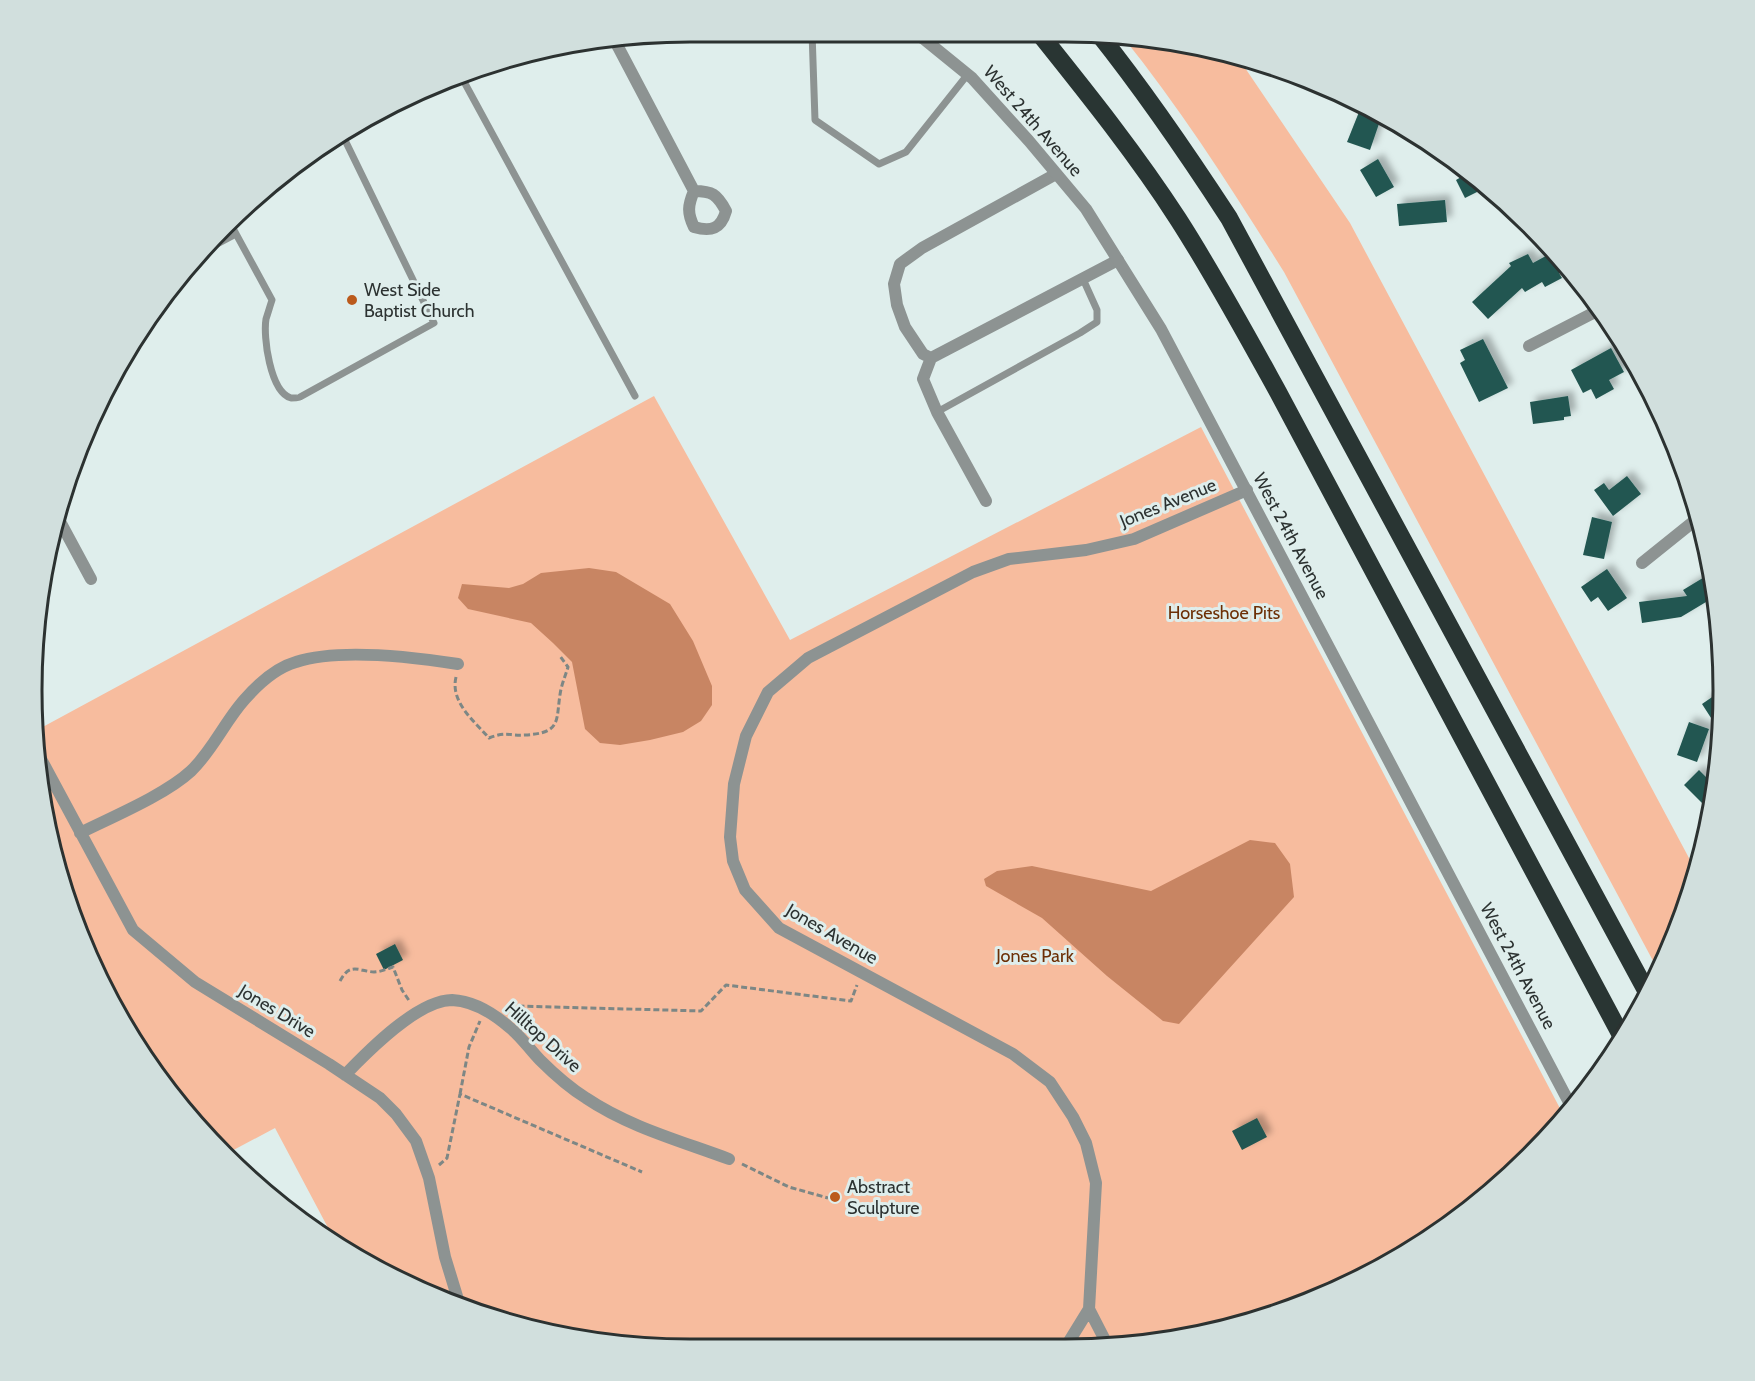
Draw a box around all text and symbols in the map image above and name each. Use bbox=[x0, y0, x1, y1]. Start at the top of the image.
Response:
street label: West 24th Avenue bbox=[979, 61, 1087, 181]
place label: West Side Baptist Church bbox=[364, 279, 474, 322]
marker: West Side Baptist Church bbox=[345, 293, 359, 307]
street label: West 24th Avenue bbox=[1248, 469, 1334, 603]
street label: Jones Avenue bbox=[1116, 474, 1219, 533]
park label: Horseshoe Pits bbox=[1168, 602, 1280, 624]
street label: Jones Avenue bbox=[781, 898, 882, 969]
street label: West 24th Avenue bbox=[1475, 899, 1561, 1033]
park label: Jones Park bbox=[995, 945, 1075, 967]
street label: Jones Drive bbox=[234, 979, 319, 1042]
street label: Hilltop Drive bbox=[500, 997, 586, 1077]
place label: Abstract Sculpture bbox=[847, 1176, 919, 1219]
marker: Abstract Sculpture bbox=[828, 1190, 842, 1204]

